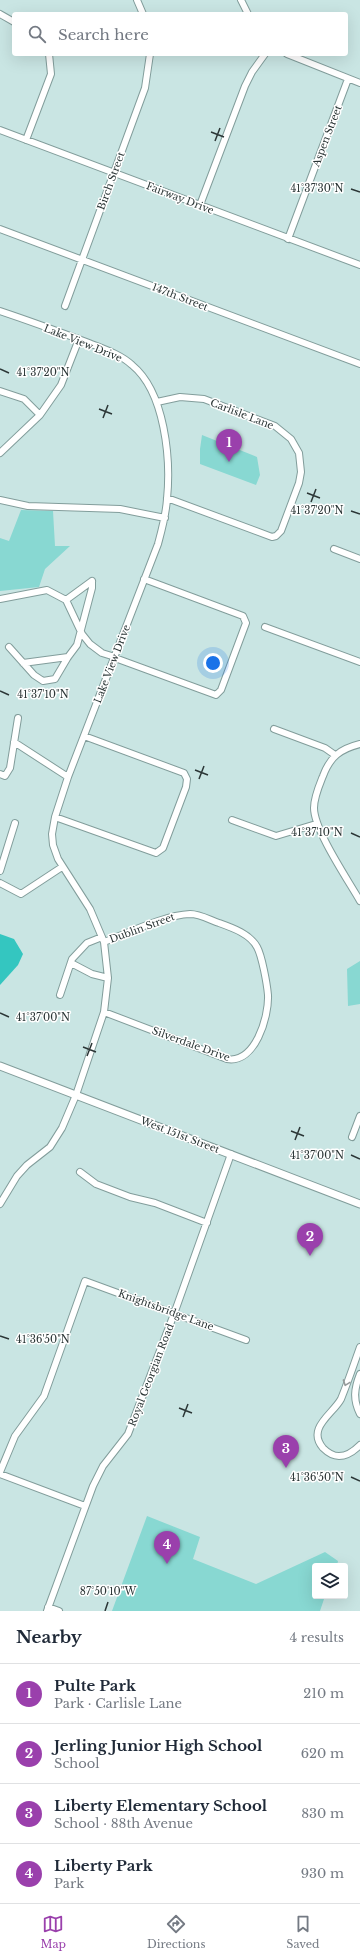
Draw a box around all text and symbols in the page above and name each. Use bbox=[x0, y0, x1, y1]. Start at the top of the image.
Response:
search box bbox=[12, 12, 348, 56]
icon: search bbox=[26, 23, 48, 45]
text: Search here bbox=[58, 25, 149, 44]
street label: Aspen Street bbox=[309, 103, 345, 169]
street label: Birch Street bbox=[94, 150, 128, 212]
street label: Fairway Drive bbox=[144, 179, 216, 217]
text: 41°37'30"N bbox=[290, 182, 344, 195]
street label: 147th Street bbox=[150, 280, 210, 314]
street label: Lake View Drive bbox=[42, 321, 124, 365]
text: 41°37'20"N bbox=[16, 366, 70, 379]
street label: Carlisle Lane bbox=[208, 396, 276, 432]
pin: 1 bbox=[216, 429, 242, 462]
text: 41°37'20"N bbox=[290, 504, 344, 517]
street label: Lake View Drive bbox=[91, 623, 133, 705]
your location bbox=[203, 653, 223, 673]
text: 41°37'10"N bbox=[17, 688, 69, 701]
text: 41°37'10"N bbox=[291, 826, 343, 839]
street label: Dublin Street bbox=[108, 910, 177, 946]
text: 41°37'00"N bbox=[16, 1011, 70, 1024]
street label: Silverdale Drive bbox=[150, 1024, 232, 1064]
street label: West 151st Street bbox=[138, 1114, 222, 1156]
text: 41°37'00"N bbox=[290, 1149, 344, 1162]
pin: 2 bbox=[297, 1223, 323, 1256]
street label: Knightsbridge Lane bbox=[116, 1287, 216, 1333]
street label: Royal Georgian Road bbox=[125, 1322, 177, 1428]
text: 41°36'50"N bbox=[16, 1333, 70, 1346]
one-way arrow bbox=[343, 1380, 351, 1387]
pin: 3 bbox=[273, 1435, 299, 1468]
text: 41°36'50"N bbox=[290, 1471, 344, 1484]
pin: 4 bbox=[154, 1531, 180, 1564]
map controls bbox=[312, 1563, 348, 1599]
button: layers bbox=[312, 1563, 348, 1599]
text: 87°50'10"W bbox=[80, 1585, 136, 1598]
text: Nearby bbox=[16, 1627, 82, 1648]
text: 4 results bbox=[290, 1629, 344, 1646]
text: Pulte Park bbox=[54, 1676, 136, 1695]
text: 1 bbox=[26, 1685, 32, 1702]
text: 210 m bbox=[303, 1685, 344, 1702]
text: Park · Carlisle Lane bbox=[54, 1695, 182, 1712]
text: Jerling Junior High School bbox=[54, 1736, 262, 1755]
text: 2 bbox=[25, 1745, 33, 1762]
text: 620 m bbox=[301, 1745, 344, 1762]
text: School bbox=[54, 1755, 100, 1772]
text: Liberty Elementary School bbox=[54, 1796, 267, 1815]
text: 3 bbox=[25, 1805, 33, 1822]
text: 830 m bbox=[301, 1805, 344, 1822]
text: School · 88th Avenue bbox=[54, 1815, 193, 1832]
text: Liberty Park bbox=[54, 1856, 153, 1875]
text: 4 bbox=[25, 1865, 33, 1882]
text: 930 m bbox=[301, 1865, 344, 1882]
text: Park bbox=[54, 1875, 84, 1892]
tab: Map bbox=[40, 1913, 66, 1951]
tab: Directions bbox=[147, 1913, 205, 1951]
tab: Saved bbox=[286, 1913, 320, 1951]

